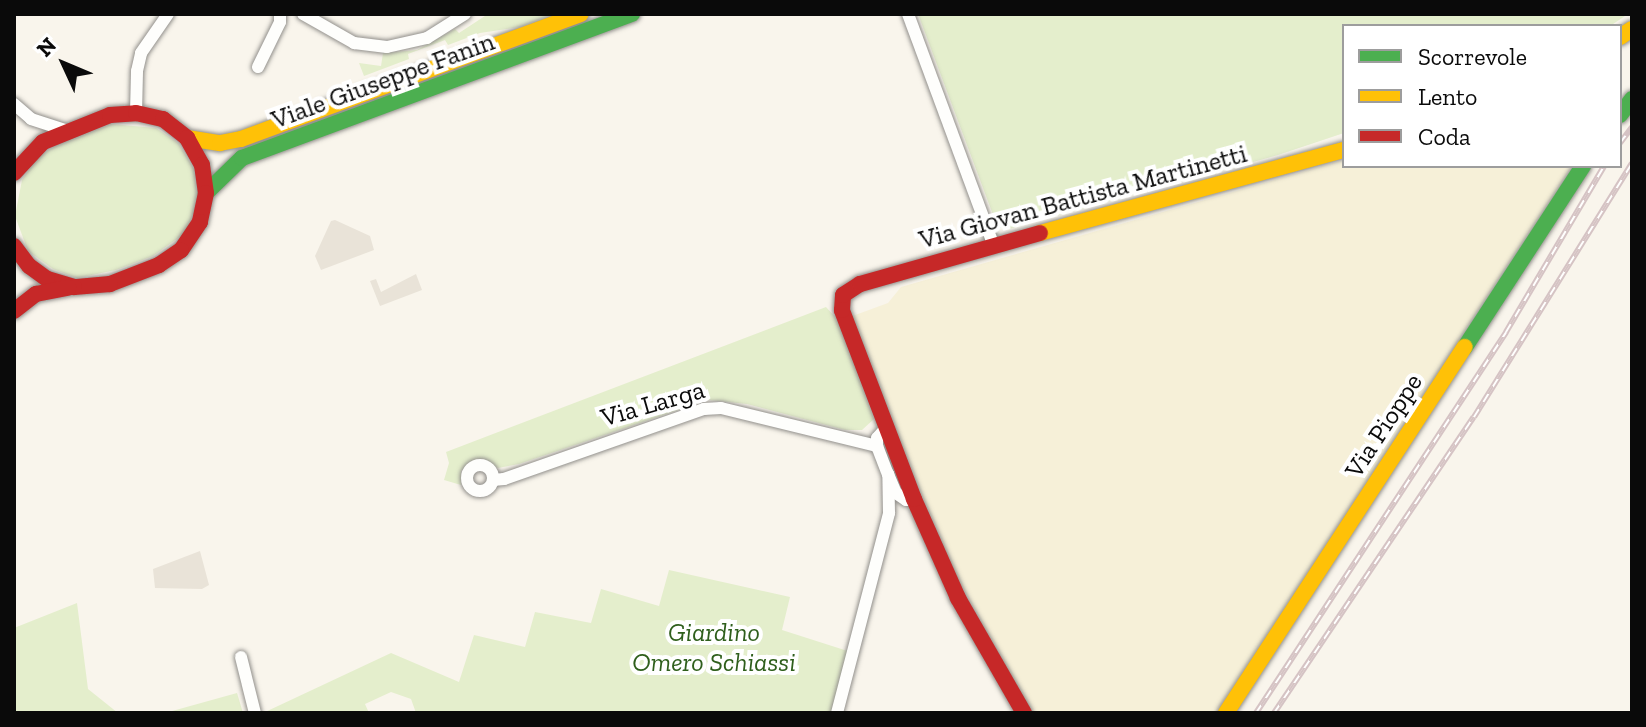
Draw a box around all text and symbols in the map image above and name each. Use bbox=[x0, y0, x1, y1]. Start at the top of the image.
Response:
north arrow bbox=[24, 24, 104, 104]
legend bbox=[1342, 24, 1622, 168]
street label: Viale Giuseppe Fanin bbox=[267, 26, 499, 136]
text: N bbox=[31, 32, 62, 62]
text: Scorrevole bbox=[1418, 42, 1527, 71]
text: Lento bbox=[1418, 82, 1477, 111]
text: Coda bbox=[1418, 122, 1471, 151]
street label: Via Giovan Battista Martinetti bbox=[916, 138, 1250, 256]
street label: Via Pioppe bbox=[1339, 368, 1429, 484]
street label: Via Larga bbox=[598, 374, 708, 434]
park label: Giardino Omero Schiassi bbox=[632, 617, 796, 678]

